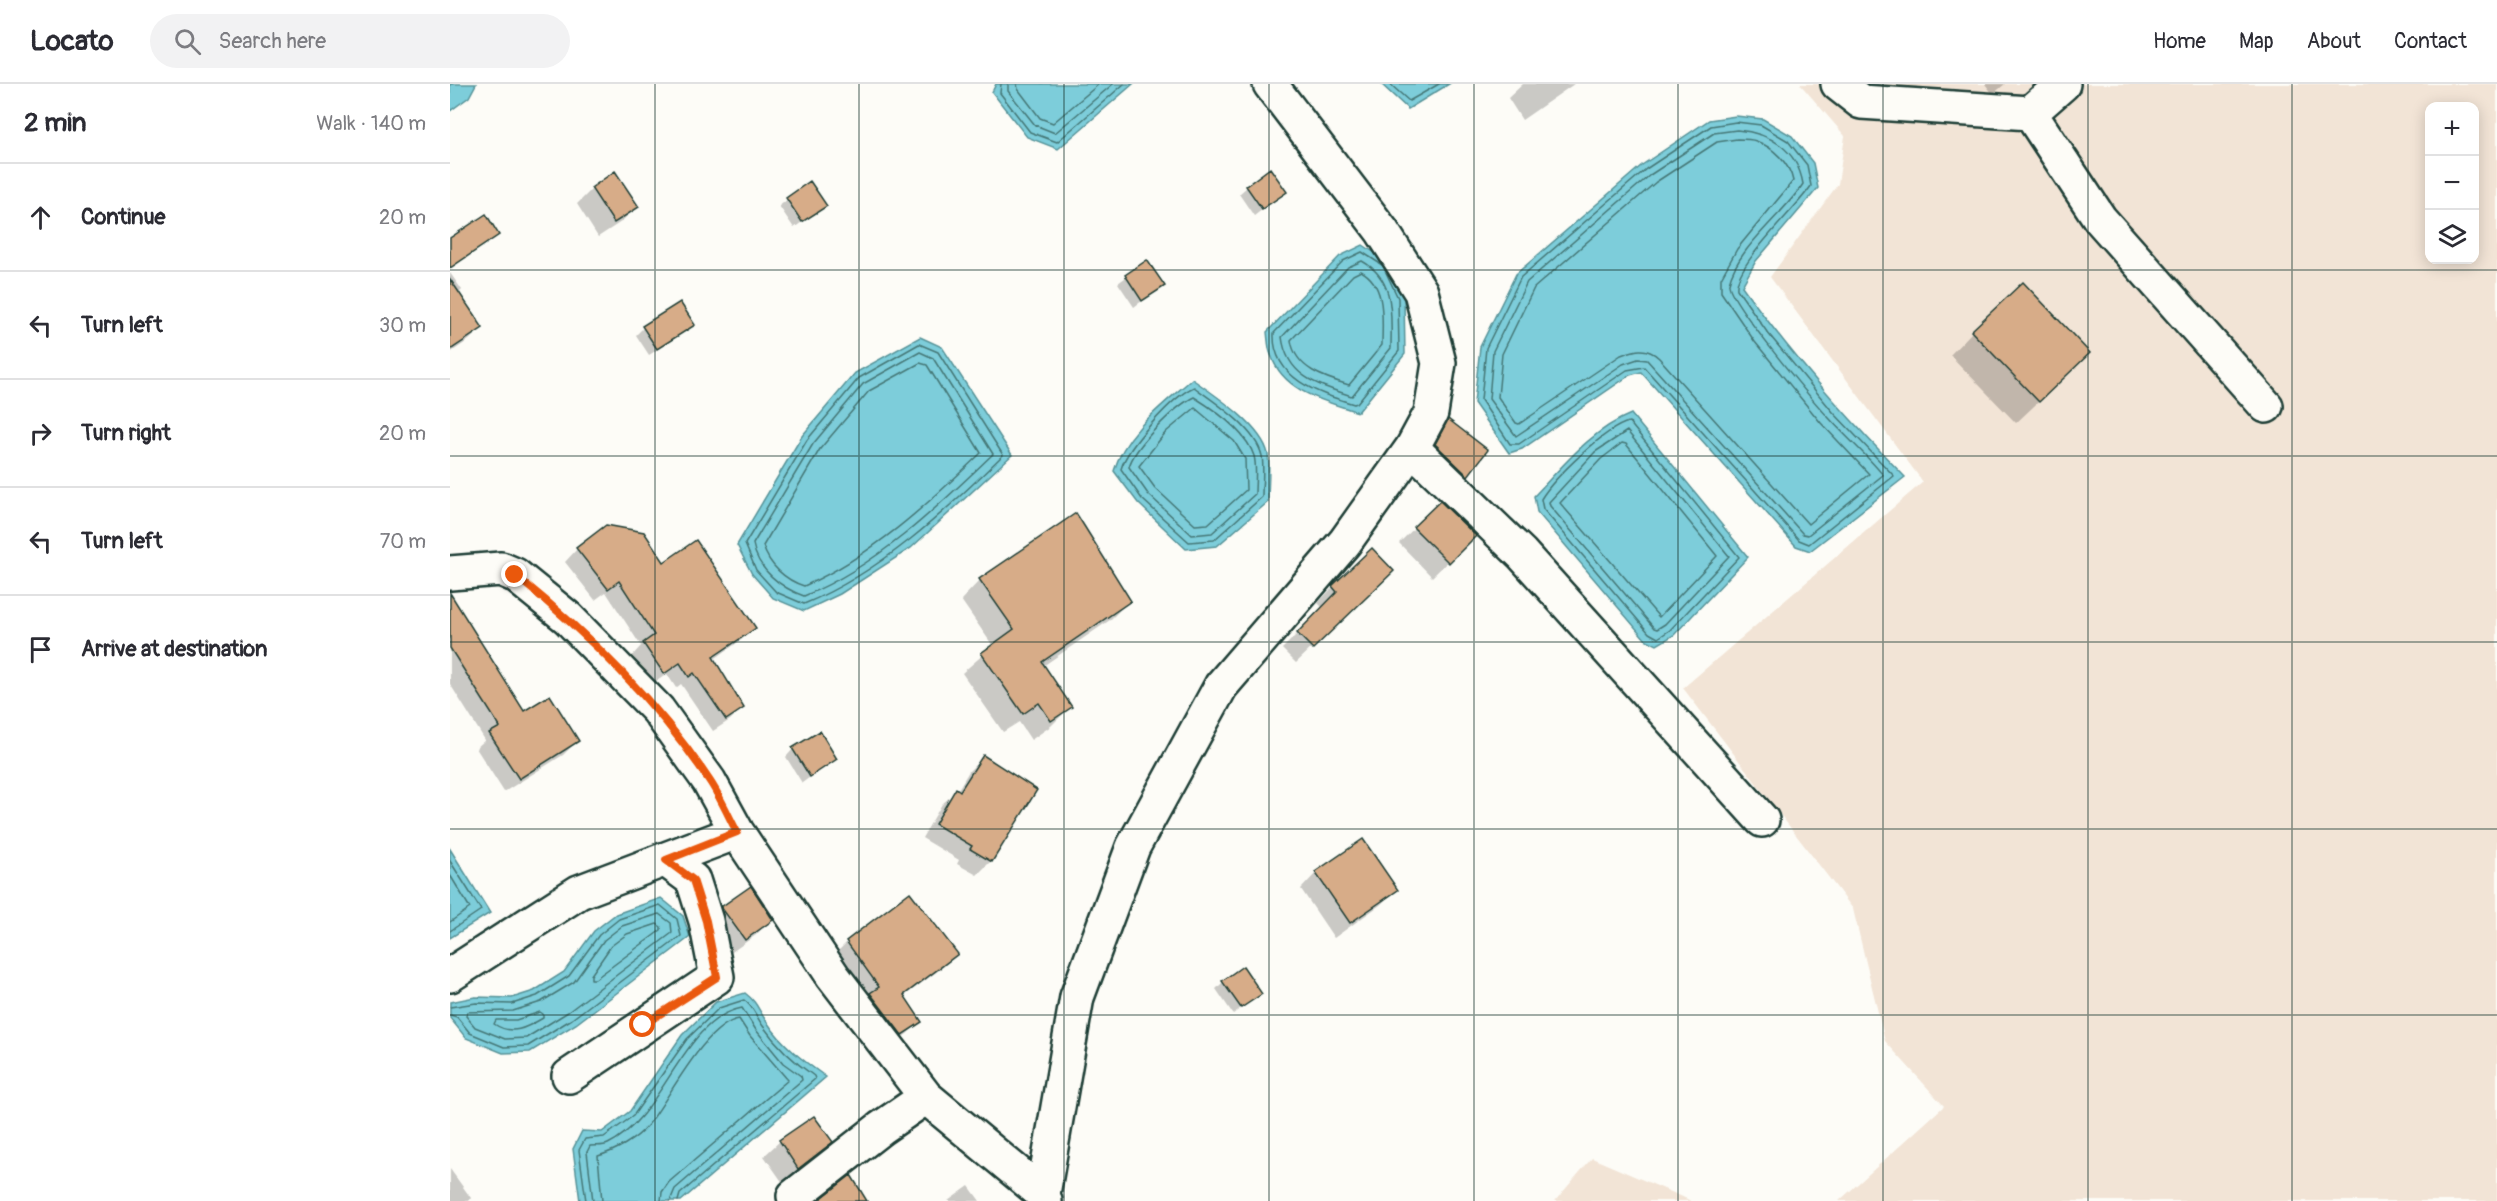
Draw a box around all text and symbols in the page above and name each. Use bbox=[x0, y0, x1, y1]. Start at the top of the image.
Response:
search box bbox=[150, 14, 570, 68]
text: Locato bbox=[30, 24, 114, 59]
icon: search bbox=[171, 25, 204, 58]
text: Search here bbox=[219, 27, 326, 55]
text: Home bbox=[2153, 28, 2206, 55]
text: Map bbox=[2239, 28, 2274, 55]
text: About bbox=[2307, 28, 2361, 55]
text: Contact bbox=[2394, 28, 2467, 55]
map controls bbox=[2425, 102, 2479, 264]
button: + bbox=[2425, 102, 2479, 156]
text: 2 min bbox=[24, 107, 86, 139]
text: Walk · 140 m bbox=[316, 111, 426, 136]
button: − bbox=[2425, 156, 2479, 210]
icon: ahead bbox=[24, 201, 57, 234]
text: Continue bbox=[81, 203, 165, 231]
text: 20 m bbox=[379, 205, 426, 230]
button: layers bbox=[2425, 210, 2479, 264]
icon: left bbox=[24, 309, 57, 342]
text: Turn left bbox=[81, 311, 163, 339]
text: 30 m bbox=[379, 313, 426, 338]
icon: right bbox=[24, 417, 57, 450]
text: Turn right bbox=[81, 419, 171, 447]
text: 20 m bbox=[379, 421, 426, 446]
icon: left bbox=[24, 525, 57, 558]
text: Turn left bbox=[81, 527, 163, 555]
text: 70 m bbox=[380, 529, 426, 554]
route end bbox=[501, 561, 527, 587]
icon: arrive bbox=[24, 633, 57, 666]
text: Arrive at destination bbox=[81, 635, 267, 663]
route start bbox=[629, 1011, 655, 1037]

